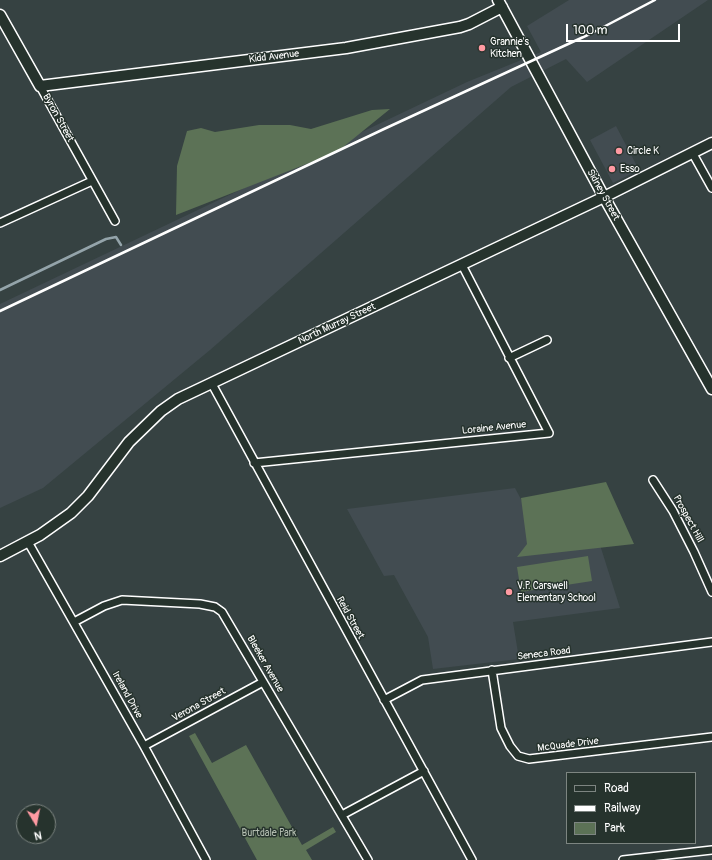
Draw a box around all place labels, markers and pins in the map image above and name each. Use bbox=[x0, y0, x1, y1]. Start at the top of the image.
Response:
place label: Grannie's Kitchen bbox=[490, 36, 529, 60]
marker: Grannie's Kitchen bbox=[477, 43, 487, 53]
place label: Circle K bbox=[627, 145, 659, 157]
marker: Circle K bbox=[614, 146, 624, 156]
place label: Esso bbox=[620, 163, 640, 175]
marker: Esso bbox=[607, 164, 617, 174]
place label: V.P. Carswell Elementary School bbox=[517, 580, 596, 604]
marker: V.P. Carswell Elementary School bbox=[504, 587, 514, 597]

